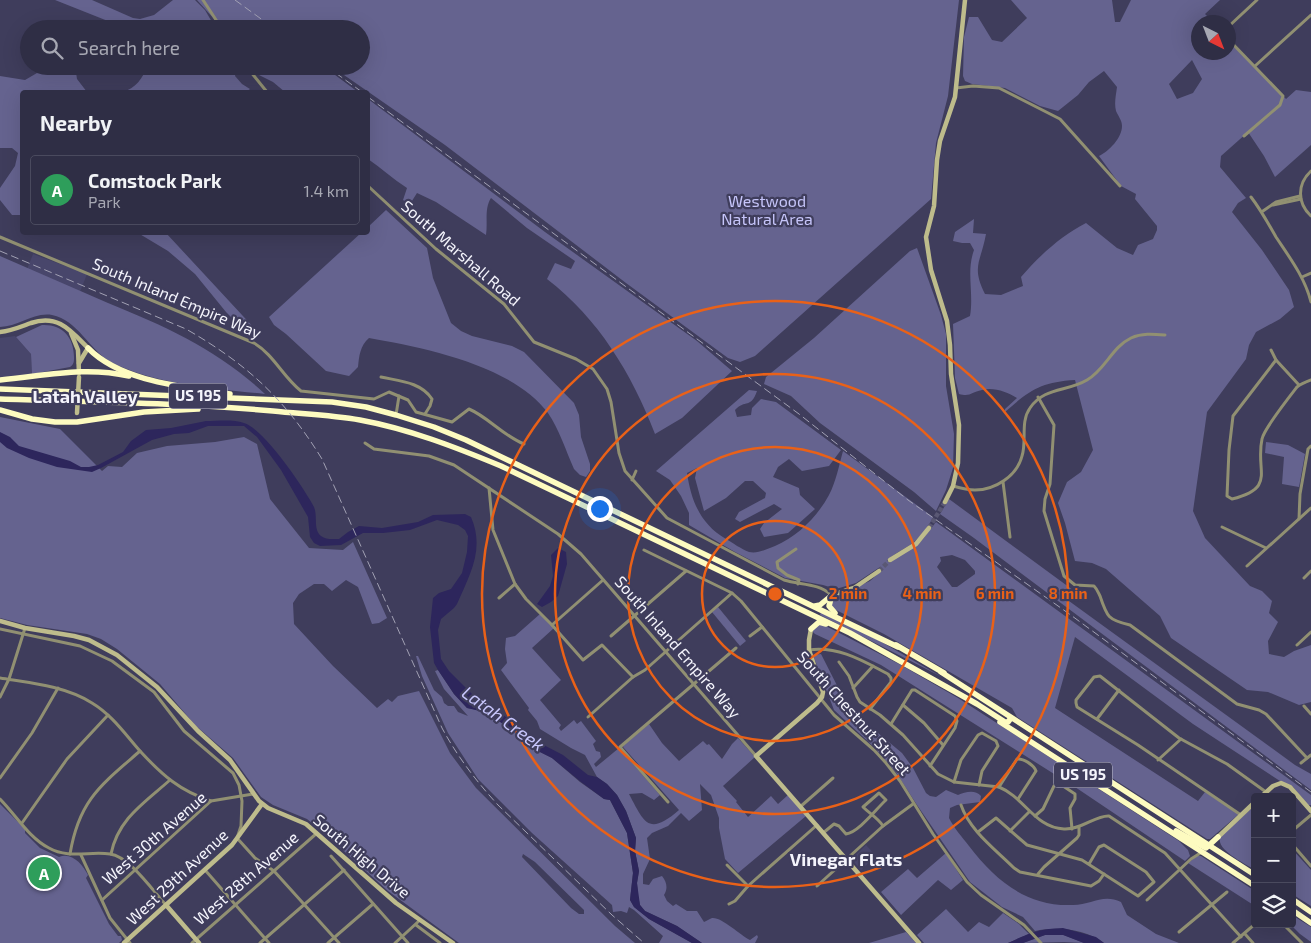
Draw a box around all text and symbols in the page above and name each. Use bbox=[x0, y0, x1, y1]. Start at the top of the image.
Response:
north arrow bbox=[1191, 15, 1236, 60]
search box bbox=[20, 20, 370, 75]
icon: search bbox=[38, 34, 66, 62]
text: Search here bbox=[78, 36, 180, 59]
text: Nearby bbox=[40, 110, 112, 135]
text: Comstock Park bbox=[88, 169, 222, 192]
text: A bbox=[52, 181, 62, 200]
text: 1.4 km bbox=[304, 181, 349, 200]
park label: Westwood Natural Area bbox=[721, 191, 813, 228]
text: Park bbox=[88, 192, 121, 211]
street label: South Marshall Road bbox=[398, 196, 525, 309]
street label: South Inland Empire Way bbox=[90, 253, 265, 342]
road number: US 195 bbox=[169, 384, 227, 408]
district label: Latah Valley bbox=[32, 385, 138, 407]
your location bbox=[587, 496, 613, 522]
street label: South Inland Empire Way bbox=[612, 572, 746, 722]
text: 2 min bbox=[829, 584, 867, 602]
text: 4 min bbox=[902, 584, 942, 602]
text: 6 min bbox=[976, 584, 1014, 602]
text: 8 min bbox=[1049, 584, 1087, 602]
centre of rings bbox=[766, 585, 784, 603]
street label: South Chestnut Street bbox=[794, 647, 915, 778]
water label: Latah Creek bbox=[458, 681, 549, 756]
road number: US 195 bbox=[1054, 762, 1112, 788]
street label: West 30th Avenue bbox=[98, 787, 210, 888]
map controls bbox=[1251, 793, 1296, 928]
button: + bbox=[1251, 793, 1296, 838]
street label: South High Drive bbox=[310, 810, 415, 902]
street label: West 29th Avenue bbox=[122, 825, 231, 928]
street label: West 28th Avenue bbox=[190, 827, 302, 928]
button: − bbox=[1251, 838, 1296, 883]
district label: Vinegar Flats bbox=[790, 848, 902, 870]
pin: A bbox=[28, 854, 60, 892]
button: layers bbox=[1251, 883, 1296, 928]

